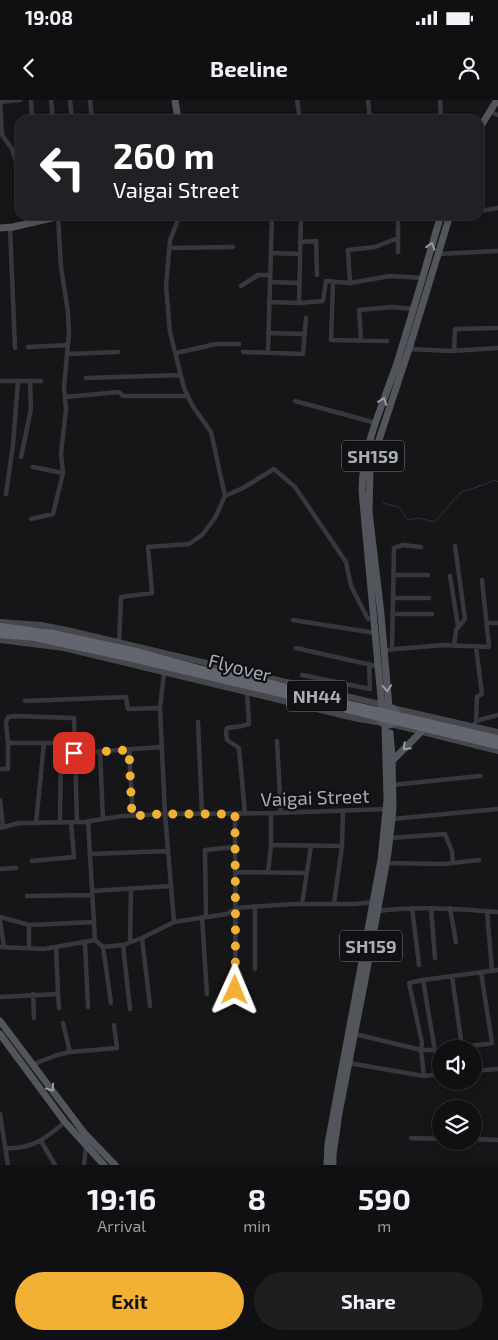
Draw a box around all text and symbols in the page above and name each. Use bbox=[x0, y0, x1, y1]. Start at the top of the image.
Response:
text: 19:08 bbox=[25, 6, 73, 29]
icon: back bbox=[15, 54, 43, 82]
icon: person bbox=[455, 54, 483, 82]
text: Beeline bbox=[210, 55, 288, 81]
text: 260 m bbox=[113, 134, 214, 176]
icon: left bbox=[30, 135, 95, 200]
text: Vaigai Street bbox=[113, 176, 239, 202]
one-way arrow bbox=[426, 243, 436, 251]
one-way arrow bbox=[377, 398, 387, 406]
road number: SH159 bbox=[342, 441, 404, 472]
street label: Flyover bbox=[206, 648, 274, 686]
road number: NH44 bbox=[287, 680, 347, 712]
one-way arrow bbox=[382, 684, 393, 692]
pin bbox=[53, 732, 95, 774]
icon: arrive bbox=[60, 739, 88, 767]
one-way arrow bbox=[403, 741, 412, 750]
street label: Vaigai Street bbox=[260, 784, 370, 810]
road number: SH159 bbox=[340, 930, 402, 961]
position arrow bbox=[208, 963, 260, 1015]
map controls bbox=[432, 1040, 482, 1150]
button: sound bbox=[432, 1040, 482, 1090]
one-way arrow bbox=[45, 1082, 54, 1092]
button: layers bbox=[432, 1100, 482, 1150]
text: 19:16 bbox=[87, 1180, 156, 1216]
text: 8 bbox=[248, 1180, 266, 1216]
text: 590 bbox=[358, 1180, 411, 1216]
text: Arrival bbox=[97, 1216, 146, 1235]
text: min bbox=[243, 1216, 271, 1235]
text: m bbox=[377, 1216, 391, 1235]
button: Exit bbox=[15, 1272, 244, 1330]
button: Share bbox=[254, 1272, 483, 1330]

